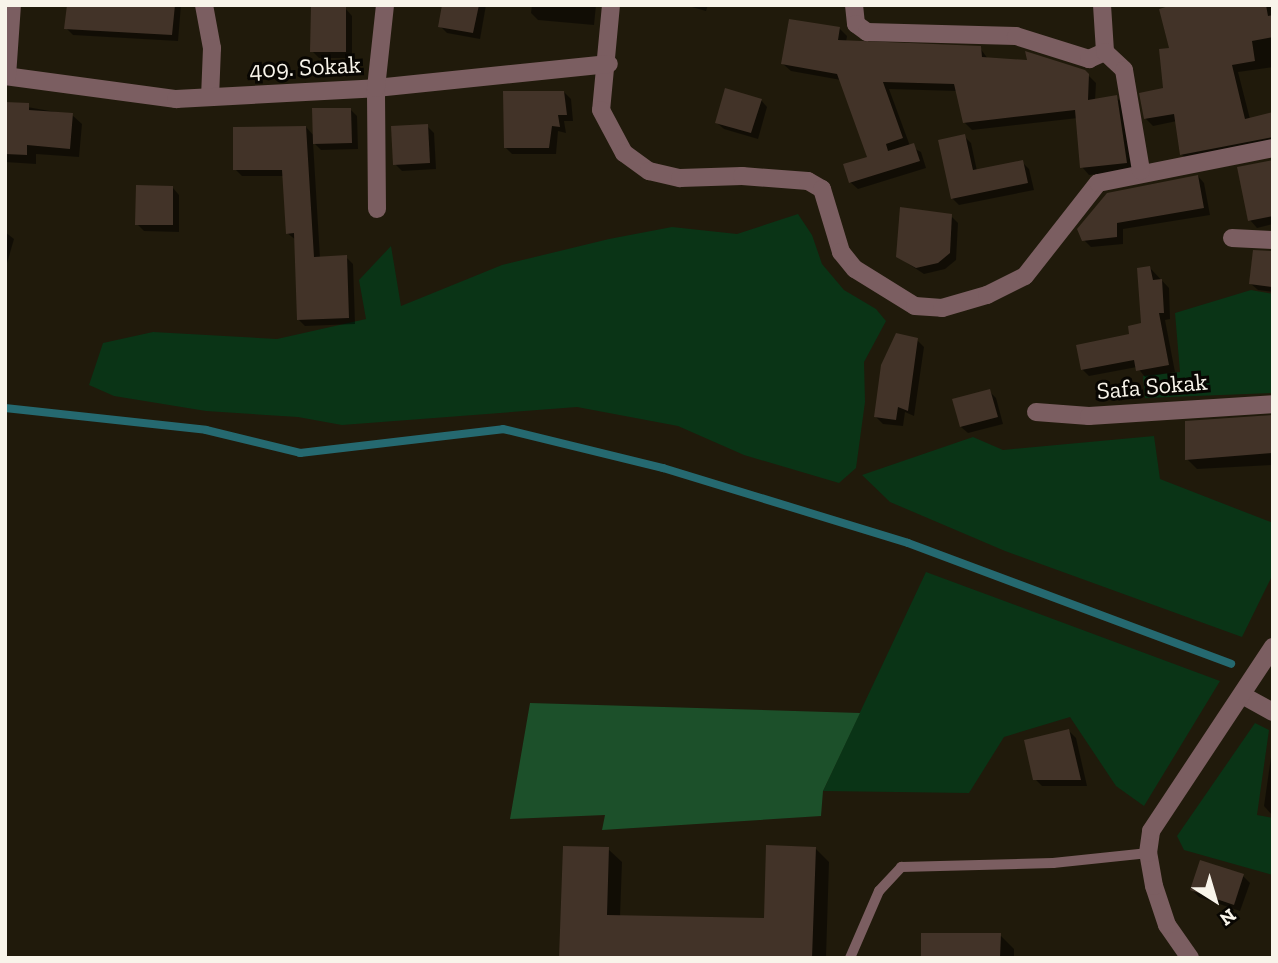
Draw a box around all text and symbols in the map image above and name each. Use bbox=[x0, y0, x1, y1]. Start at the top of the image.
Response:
street label: 409. Sokak bbox=[248, 50, 362, 84]
street label: Safa Sokak bbox=[1096, 367, 1208, 405]
north arrow bbox=[1180, 865, 1250, 935]
text: N bbox=[1215, 904, 1241, 931]

